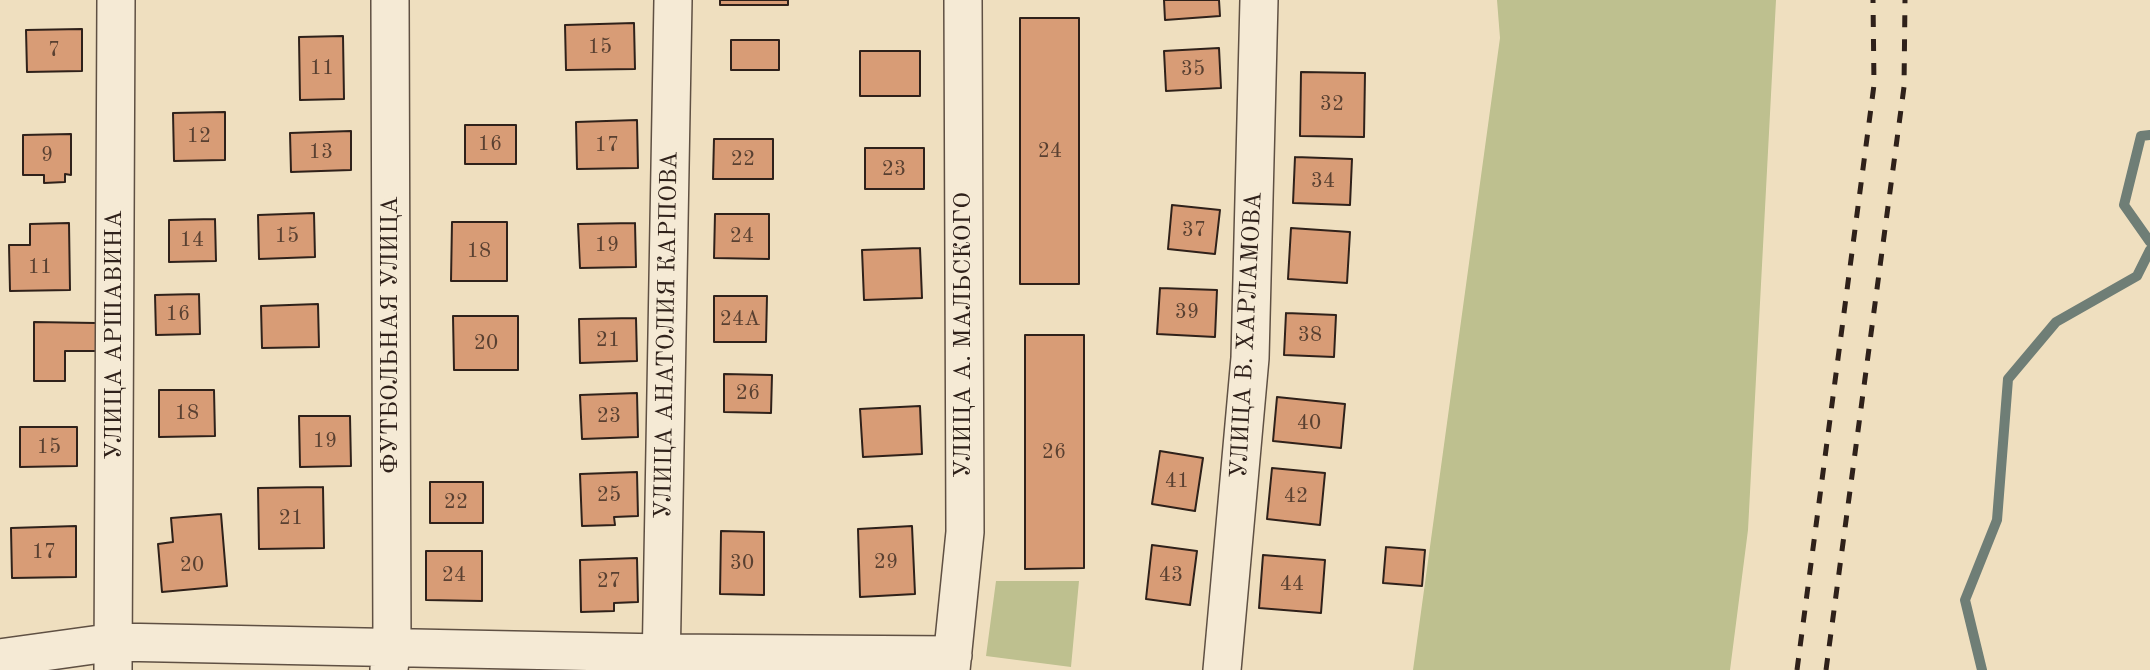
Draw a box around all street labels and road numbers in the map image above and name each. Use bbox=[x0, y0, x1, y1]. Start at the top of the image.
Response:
street label: УЛИЦА АНАТОЛИЯ КАРПОВА bbox=[649, 151, 685, 519]
street label: УЛИЦА В. ХАРЛАМОВА bbox=[1225, 191, 1269, 479]
street label: УЛИЦА А. МАЛЬСКОГО bbox=[950, 192, 978, 478]
street label: ФУТБОЛЬНАЯ УЛИЦА bbox=[377, 196, 405, 474]
street label: УЛИЦА АРШАВИНА bbox=[101, 210, 129, 460]

